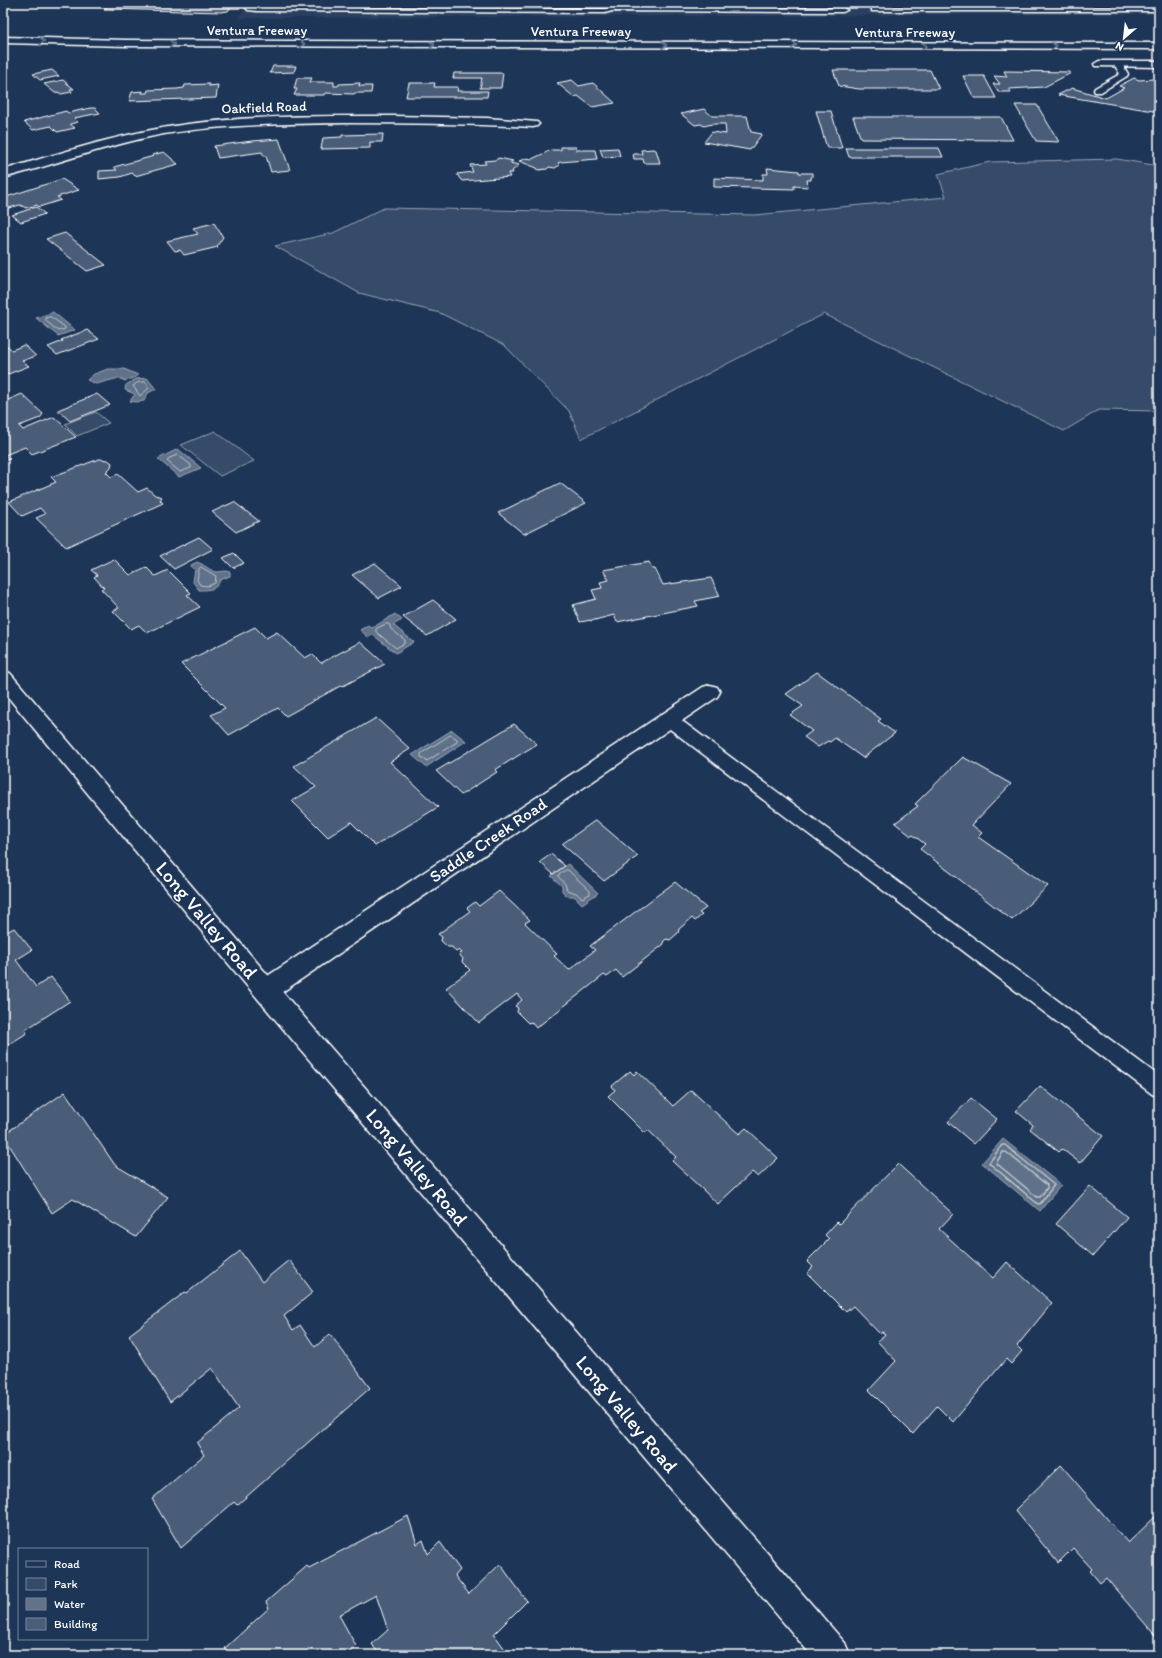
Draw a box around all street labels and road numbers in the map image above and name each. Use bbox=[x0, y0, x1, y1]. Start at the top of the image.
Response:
street label: Ventura Freeway bbox=[207, 22, 308, 39]
street label: Ventura Freeway bbox=[531, 23, 632, 40]
street label: Ventura Freeway bbox=[855, 24, 956, 41]
street label: Oakfield Road bbox=[221, 98, 307, 117]
street label: Saddle Creek Road bbox=[426, 793, 551, 887]
street label: Long Valley Road bbox=[151, 856, 263, 984]
street label: Long Valley Road bbox=[361, 1103, 473, 1231]
street label: Long Valley Road bbox=[571, 1350, 683, 1478]

